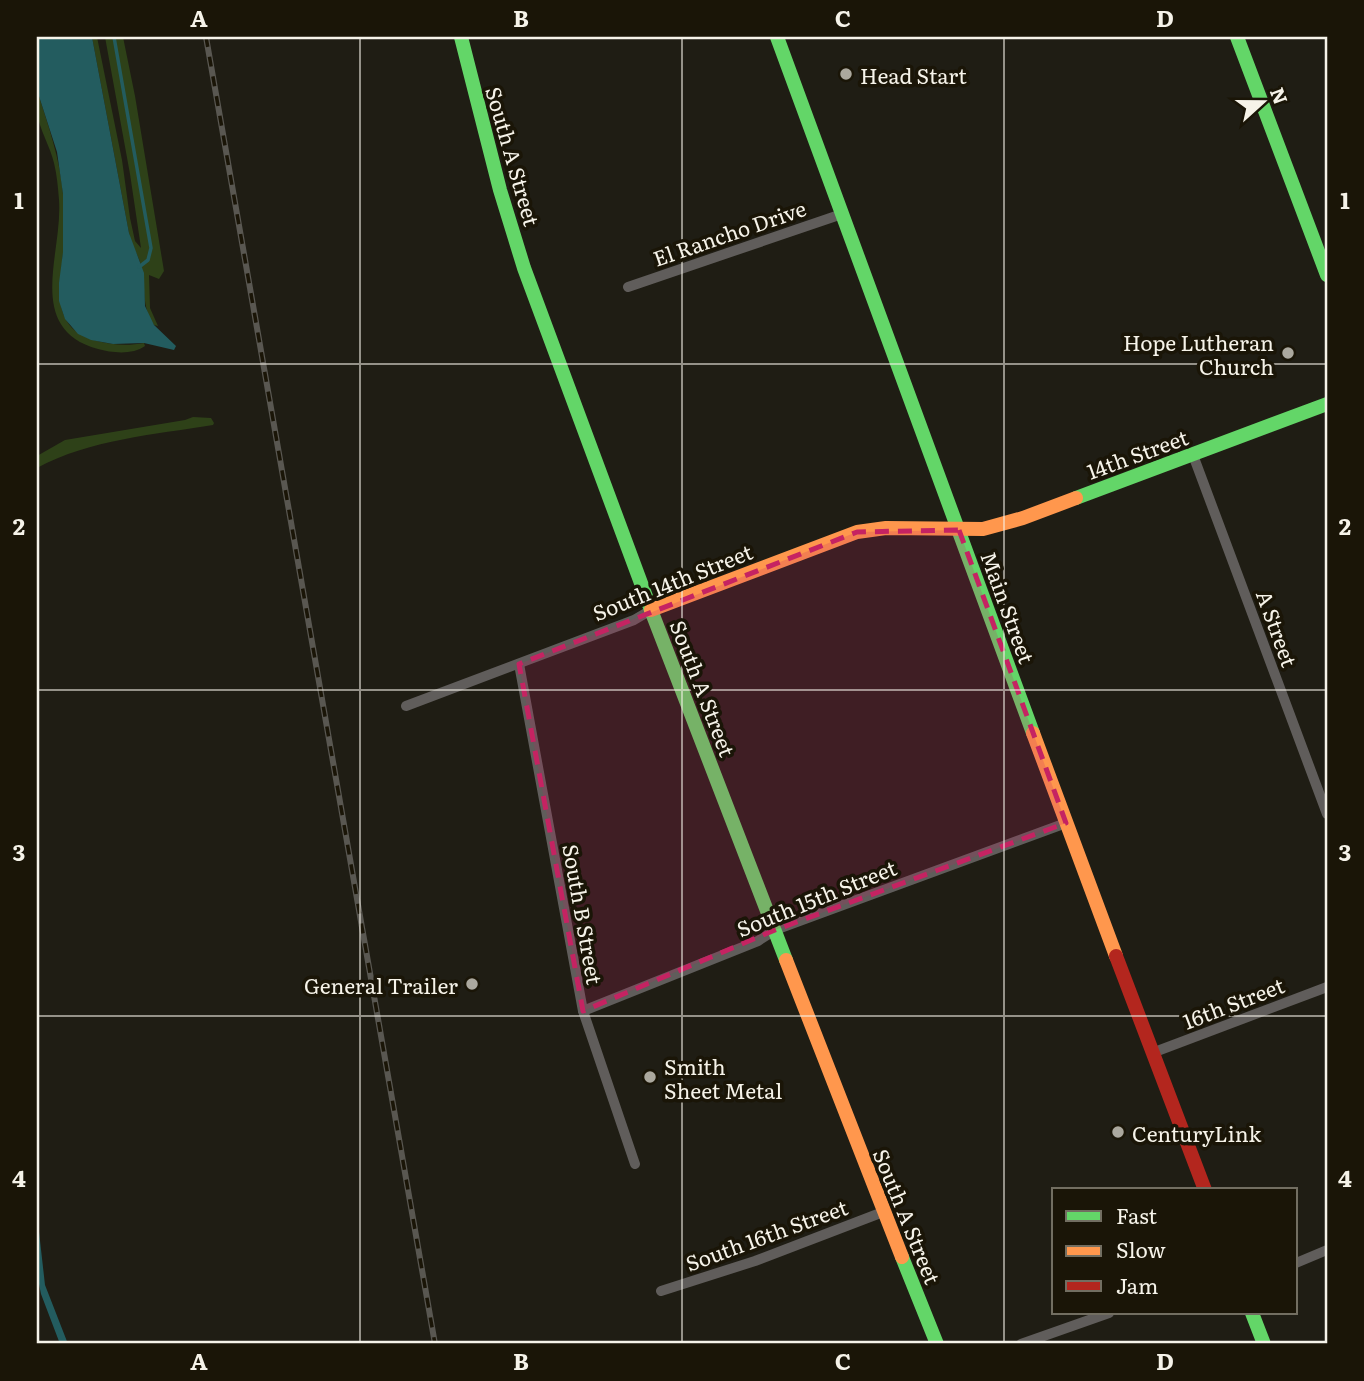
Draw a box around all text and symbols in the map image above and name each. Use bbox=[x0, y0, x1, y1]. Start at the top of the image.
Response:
text: A bbox=[190, 0, 208, 34]
text: B bbox=[513, 0, 529, 34]
text: C bbox=[835, 0, 851, 34]
text: D bbox=[1156, 0, 1174, 34]
place label: Head Start bbox=[860, 59, 967, 90]
marker: Head Start bbox=[838, 66, 854, 82]
north arrow bbox=[1228, 66, 1298, 136]
street label: South A Street bbox=[479, 83, 549, 230]
text: N bbox=[1264, 83, 1296, 108]
text: 1 bbox=[14, 182, 24, 216]
text: 1 bbox=[1340, 182, 1350, 216]
street label: El Rancho Drive bbox=[648, 191, 810, 273]
place label: Hope Lutheran Church bbox=[1123, 326, 1274, 381]
marker: Hope Lutheran Church bbox=[1280, 345, 1296, 361]
street label: 14th Street bbox=[1082, 420, 1193, 486]
text: 2 bbox=[13, 508, 25, 542]
text: 2 bbox=[1339, 508, 1351, 542]
street label: South 14th Street bbox=[587, 535, 757, 627]
street label: Main Street bbox=[974, 547, 1044, 668]
street label: A Street bbox=[1250, 585, 1306, 671]
street label: South A Street bbox=[664, 615, 744, 761]
text: 3 bbox=[13, 834, 25, 868]
text: 3 bbox=[1339, 834, 1351, 868]
street label: South B Street bbox=[556, 841, 612, 987]
street label: South 15th Street bbox=[731, 851, 901, 943]
street label: 16th Street bbox=[1178, 968, 1289, 1036]
place label: General Trailer bbox=[304, 969, 458, 1000]
marker: General Trailer bbox=[464, 976, 480, 992]
place label: Smith Sheet Metal bbox=[664, 1050, 782, 1105]
marker: Smith Sheet Metal bbox=[642, 1069, 658, 1085]
place label: CenturyLink bbox=[1132, 1117, 1262, 1148]
marker: CenturyLink bbox=[1110, 1124, 1126, 1140]
street label: South A Street bbox=[867, 1144, 949, 1289]
text: 4 bbox=[12, 1160, 26, 1194]
text: 4 bbox=[1338, 1160, 1352, 1194]
legend bbox=[1052, 1188, 1298, 1314]
street label: South 16th Street bbox=[681, 1190, 852, 1278]
text: Fast bbox=[1116, 1199, 1157, 1230]
text: Slow bbox=[1116, 1233, 1166, 1264]
text: Jam bbox=[1116, 1269, 1158, 1300]
text: A bbox=[190, 1343, 208, 1377]
text: B bbox=[513, 1343, 529, 1377]
text: C bbox=[835, 1343, 851, 1377]
text: D bbox=[1156, 1343, 1174, 1377]

